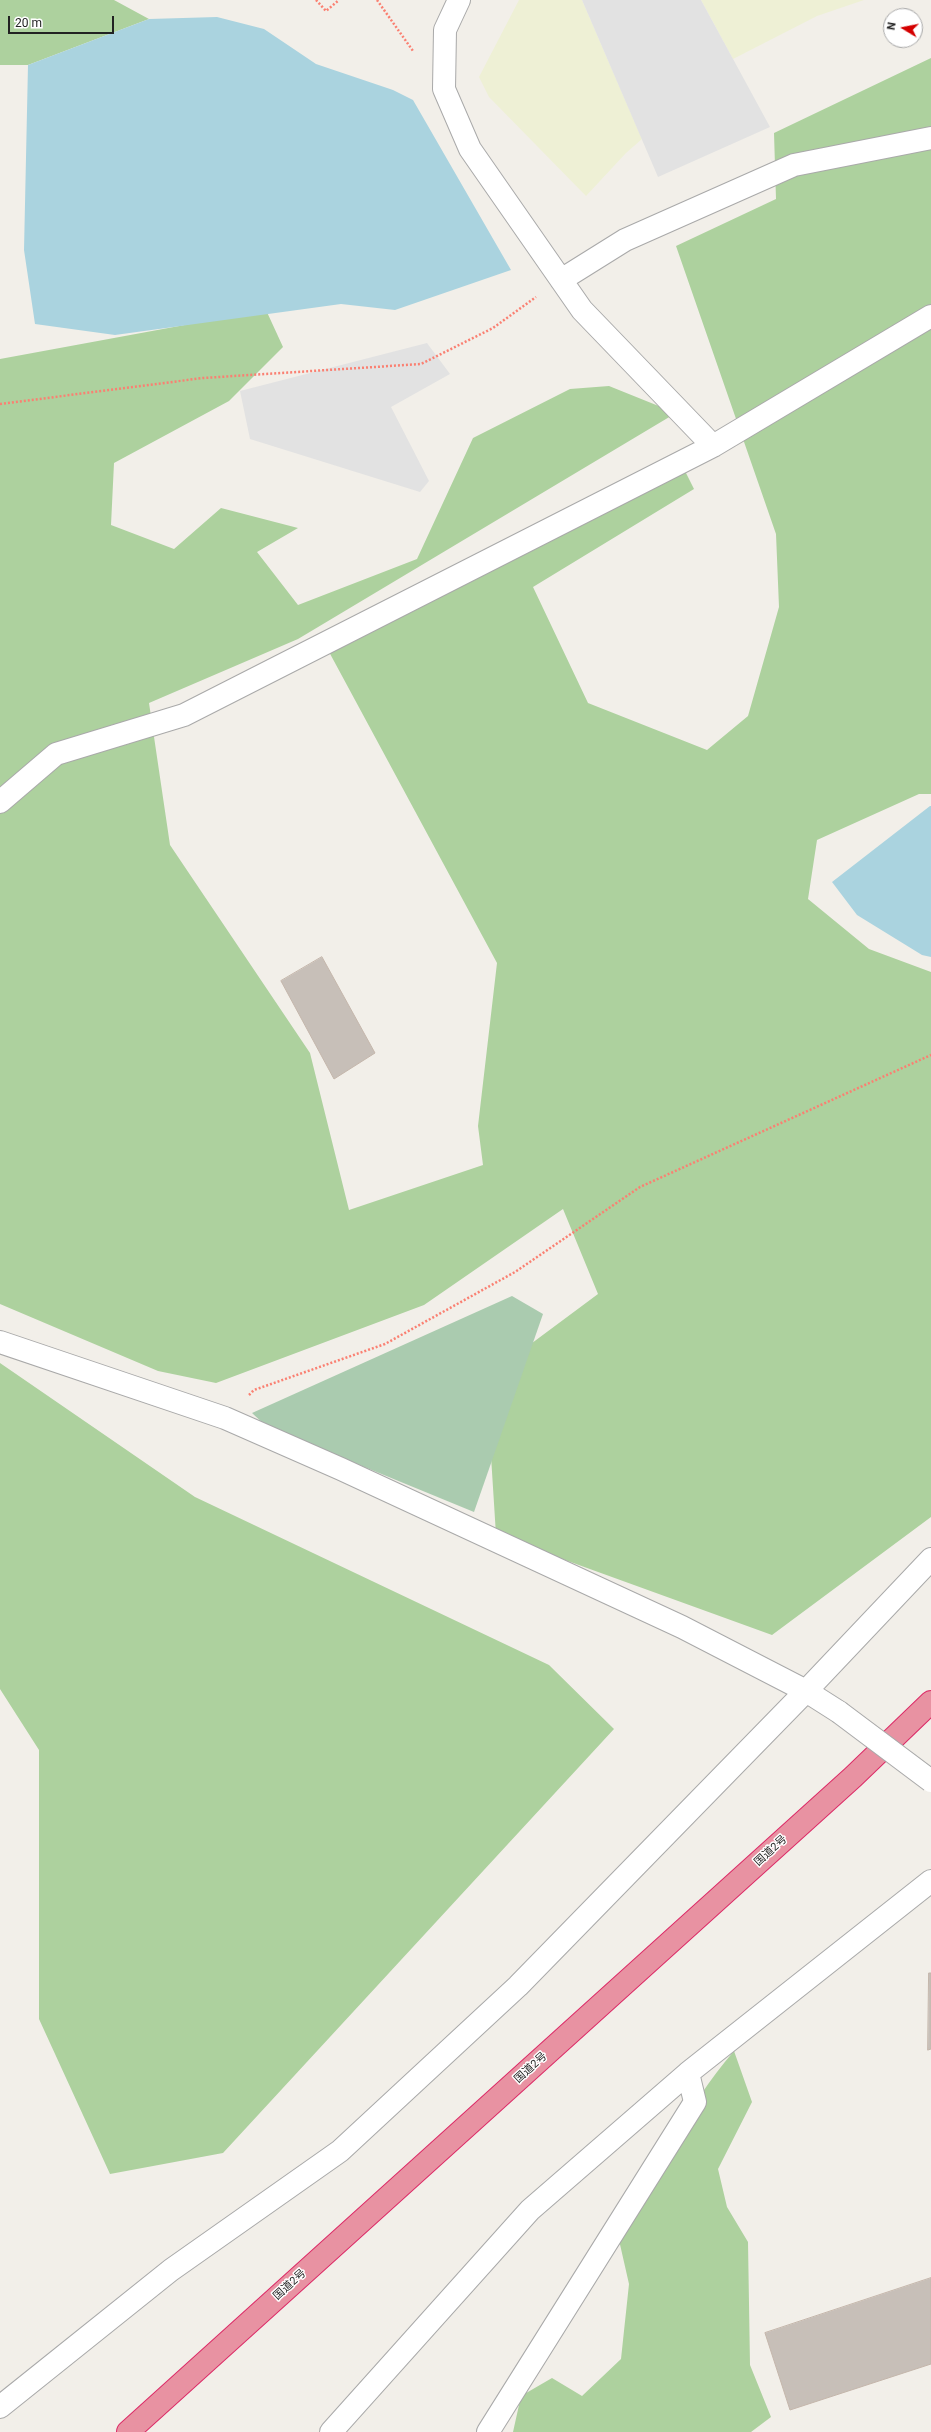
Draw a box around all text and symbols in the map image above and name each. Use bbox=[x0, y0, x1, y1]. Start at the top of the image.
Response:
scale bar bbox=[10, 8, 116, 34]
north arrow bbox=[883, 8, 923, 48]
text: 20 m bbox=[15, 16, 42, 30]
text: N bbox=[885, 21, 899, 31]
street label: 国道2号 bbox=[752, 1833, 790, 1869]
street label: 国道2号 bbox=[512, 2050, 550, 2086]
street label: 国道2号 bbox=[271, 2267, 309, 2303]

